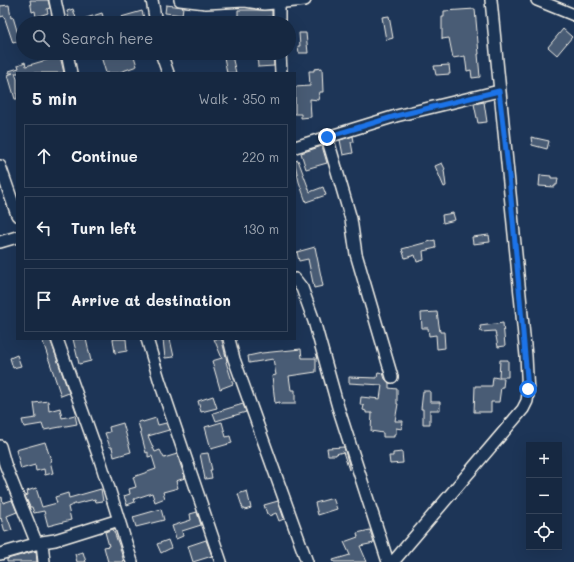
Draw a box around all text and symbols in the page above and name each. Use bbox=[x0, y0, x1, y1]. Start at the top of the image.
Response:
search box bbox=[16, 16, 296, 60]
icon: search bbox=[30, 27, 52, 49]
text: Search here bbox=[62, 28, 153, 48]
text: 5 min bbox=[32, 87, 77, 109]
text: Walk · 350 m bbox=[199, 90, 280, 107]
route end bbox=[318, 128, 336, 146]
icon: ahead bbox=[33, 145, 55, 167]
text: Continue bbox=[71, 146, 138, 166]
text: 220 m bbox=[242, 148, 279, 165]
icon: left bbox=[33, 217, 55, 239]
text: Turn left bbox=[71, 218, 136, 238]
text: 130 m bbox=[243, 220, 279, 237]
icon: arrive bbox=[33, 289, 55, 311]
text: Arrive at destination bbox=[71, 290, 231, 310]
route start bbox=[519, 380, 537, 398]
map controls bbox=[526, 442, 562, 550]
button: + bbox=[526, 442, 562, 478]
button: − bbox=[526, 478, 562, 514]
button: locate bbox=[526, 514, 562, 550]

